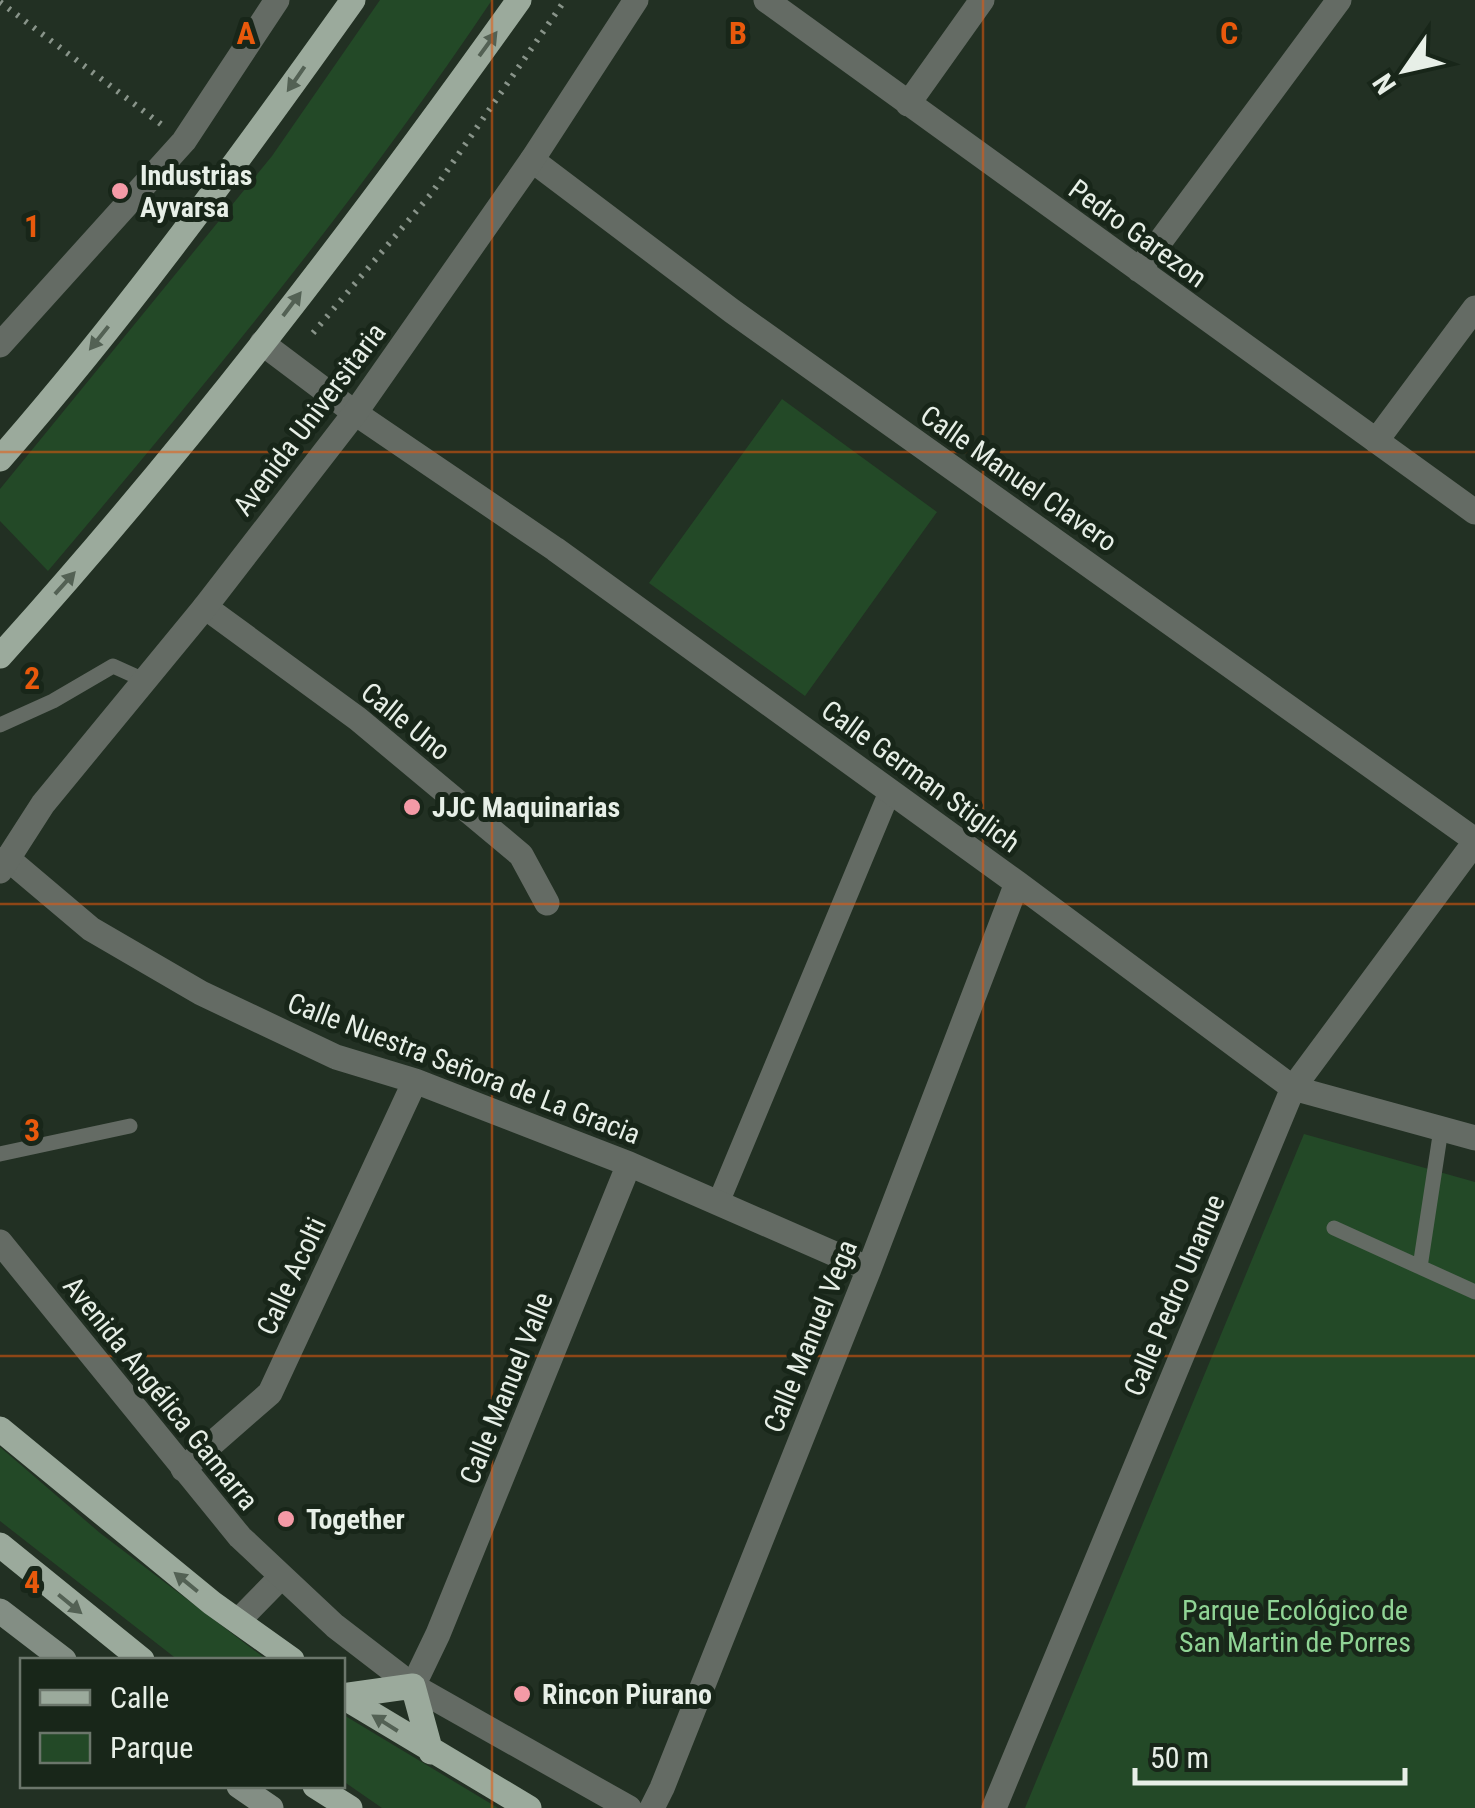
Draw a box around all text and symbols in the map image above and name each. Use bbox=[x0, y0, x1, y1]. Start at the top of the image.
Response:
text: A bbox=[236, 14, 256, 52]
text: B bbox=[729, 14, 747, 52]
text: C bbox=[1220, 14, 1238, 52]
north arrow bbox=[1355, 20, 1455, 120]
one-way arrow bbox=[477, 31, 497, 58]
one-way arrow bbox=[287, 66, 306, 93]
text: N bbox=[1366, 67, 1403, 100]
place label: Industrias Ayvarsa bbox=[140, 159, 253, 224]
street label: Pedro Garezon bbox=[1062, 172, 1213, 294]
marker: Industrias Ayvarsa bbox=[109, 180, 131, 202]
text: 1 bbox=[24, 207, 40, 245]
one-way arrow bbox=[282, 291, 302, 317]
street label: Avenida Universitaria bbox=[226, 317, 393, 522]
one-way arrow bbox=[89, 326, 111, 351]
street label: Calle Manuel Clavero bbox=[914, 398, 1123, 558]
one-way arrow bbox=[53, 571, 76, 595]
text: 2 bbox=[24, 659, 40, 697]
street label: Calle Uno bbox=[354, 676, 457, 767]
street label: Calle German Stiglich bbox=[815, 693, 1026, 859]
place label: JJC Maquinarias bbox=[432, 791, 620, 824]
marker: JJC Maquinarias bbox=[401, 796, 423, 818]
street label: Calle Nuestra Señora de La Gracia bbox=[283, 986, 645, 1151]
text: 3 bbox=[24, 1111, 40, 1149]
street label: Calle Pedro Unanue bbox=[1117, 1189, 1232, 1401]
street label: Calle Acolti bbox=[250, 1212, 333, 1340]
street label: Calle Manuel Vega bbox=[757, 1235, 864, 1437]
street label: Avenida Angélica Gamarra bbox=[56, 1270, 265, 1517]
street label: Calle Manuel Valle bbox=[453, 1288, 560, 1489]
place label: Together bbox=[306, 1503, 405, 1536]
marker: Together bbox=[275, 1508, 297, 1530]
text: 4 bbox=[24, 1563, 40, 1601]
one-way arrow bbox=[173, 1572, 199, 1593]
one-way arrow bbox=[58, 1593, 83, 1614]
park label: Parque Ecológico de San Martin de Porres bbox=[1179, 1594, 1411, 1659]
legend bbox=[20, 1658, 345, 1788]
place label: Rincon Piurano bbox=[542, 1678, 712, 1711]
text: Calle bbox=[110, 1680, 169, 1715]
marker: Rincon Piurano bbox=[511, 1683, 533, 1705]
one-way arrow bbox=[371, 1715, 399, 1732]
scale bar bbox=[1135, 1723, 1405, 1785]
text: Parque bbox=[110, 1730, 193, 1765]
text: 50 m bbox=[1150, 1740, 1209, 1775]

